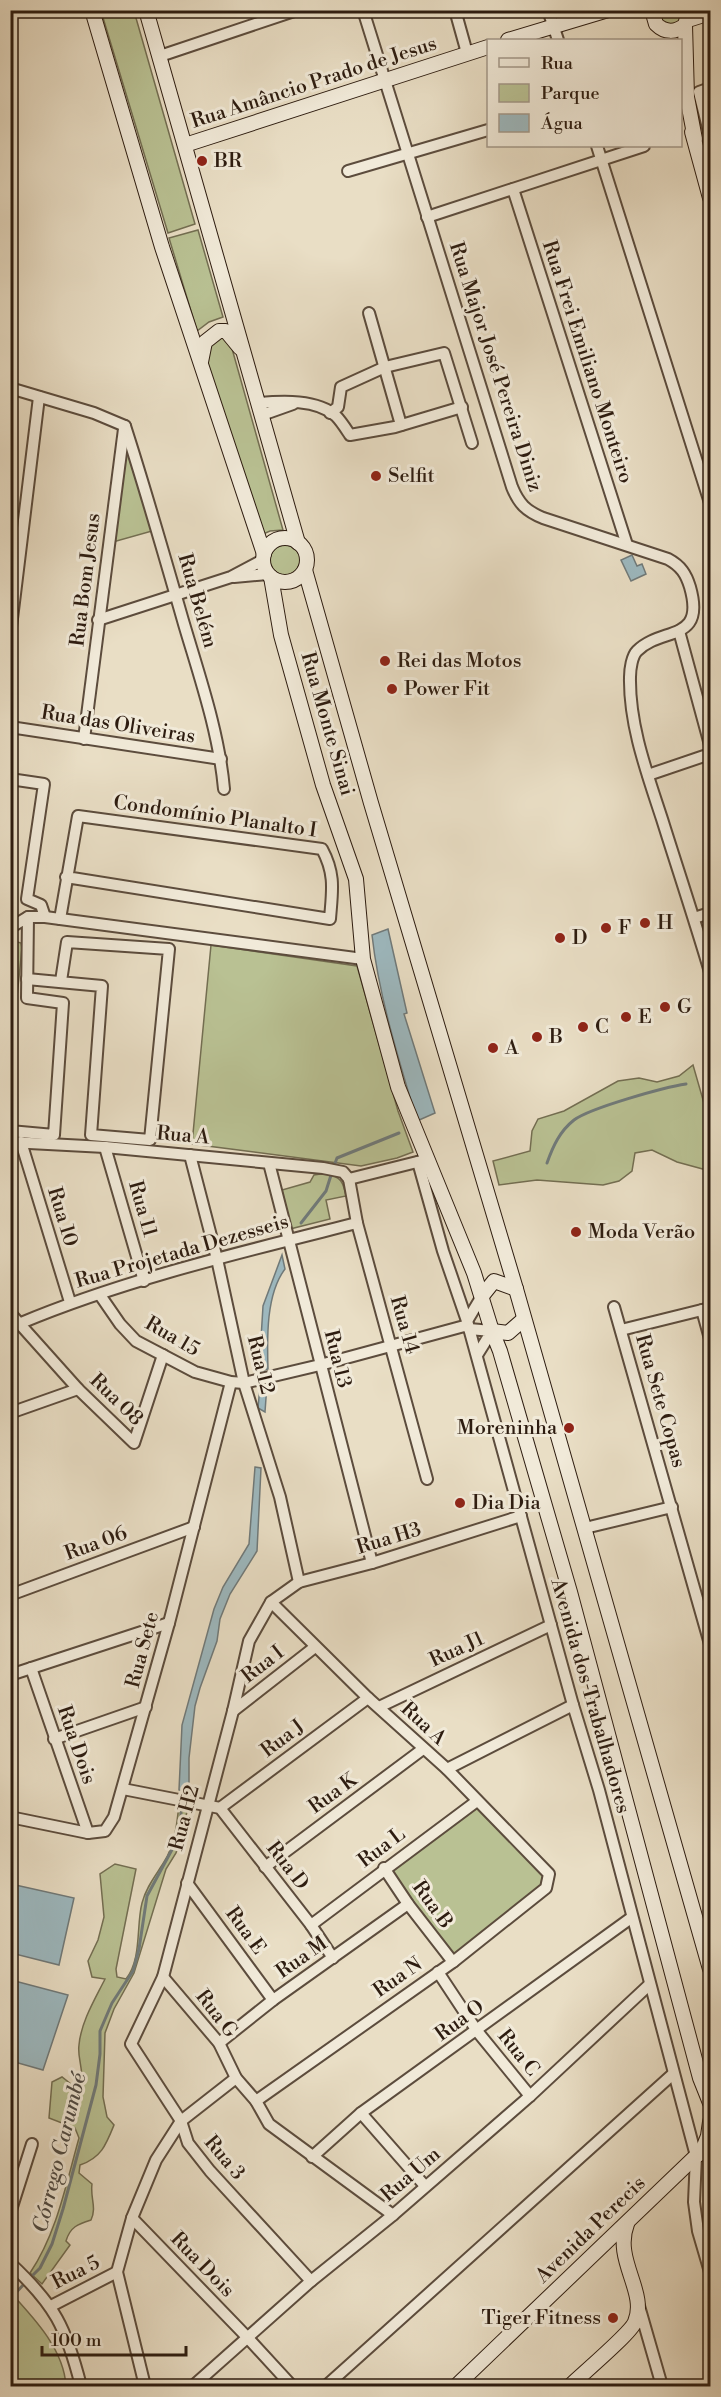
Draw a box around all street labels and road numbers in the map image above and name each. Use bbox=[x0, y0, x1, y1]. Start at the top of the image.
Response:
street label: Rua Amâncio Prado de Jesus bbox=[188, 31, 440, 135]
street label: Rua Frei Emiliano Monteiro bbox=[536, 238, 638, 486]
street label: Rua Major José Pereira Diniz bbox=[443, 239, 547, 495]
street label: Rua Bom Jesus bbox=[65, 512, 107, 648]
street label: Rua Belém bbox=[172, 551, 223, 652]
street label: Rua Monte Sinai bbox=[295, 649, 360, 799]
street label: Rua das Oliveiras bbox=[39, 700, 197, 750]
street label: Condomínio Planalto I bbox=[112, 790, 319, 844]
street label: Rua A bbox=[155, 1121, 212, 1151]
street label: Rua 11 bbox=[122, 1178, 162, 1240]
street label: Rua 10 bbox=[41, 1184, 83, 1250]
street label: Rua Projetada Dezesseis bbox=[72, 1210, 292, 1294]
street label: Rua 14 bbox=[384, 1293, 424, 1357]
street label: Rua 15 bbox=[140, 1311, 204, 1363]
street label: Rua 13 bbox=[318, 1327, 356, 1391]
street label: Rua Sete Copas bbox=[629, 1331, 691, 1471]
street label: Rua 12 bbox=[241, 1333, 279, 1397]
street label: Rua 08 bbox=[84, 1368, 148, 1432]
street label: Rua H3 bbox=[354, 1517, 424, 1561]
street label: Rua 06 bbox=[61, 1521, 131, 1567]
street label: Avenida dos Trabalhadores bbox=[544, 1575, 636, 1816]
street label: Rua Sete bbox=[121, 1609, 165, 1691]
street label: Rua J1 bbox=[426, 1626, 489, 1673]
street label: Rua I bbox=[237, 1640, 290, 1689]
street label: Rua A bbox=[395, 1697, 452, 1752]
street label: Rua Dois bbox=[51, 1702, 101, 1788]
street label: Rua J bbox=[256, 1714, 310, 1764]
street label: Rua K bbox=[304, 1767, 363, 1820]
street label: Rua H2 bbox=[164, 1782, 206, 1854]
street label: Rua L bbox=[353, 1822, 411, 1874]
street label: Rua D bbox=[260, 1837, 314, 1895]
street label: Rua B bbox=[406, 1876, 458, 1934]
street label: Rua E bbox=[219, 1902, 271, 1960]
street label: Rua M bbox=[271, 1931, 333, 1985]
street label: Rua N bbox=[369, 1952, 428, 2004]
street label: Rua G bbox=[189, 1985, 243, 2043]
street label: Rua O bbox=[430, 1995, 490, 2047]
street label: Rua C bbox=[492, 2024, 544, 2082]
street label: Rua 3 bbox=[198, 2131, 250, 2185]
street label: Rua Um bbox=[376, 2142, 446, 2208]
street label: Avenida Perecis bbox=[530, 2171, 651, 2289]
street label: Rua Dois bbox=[165, 2227, 239, 2303]
street label: Rua 5 bbox=[48, 2250, 104, 2296]

